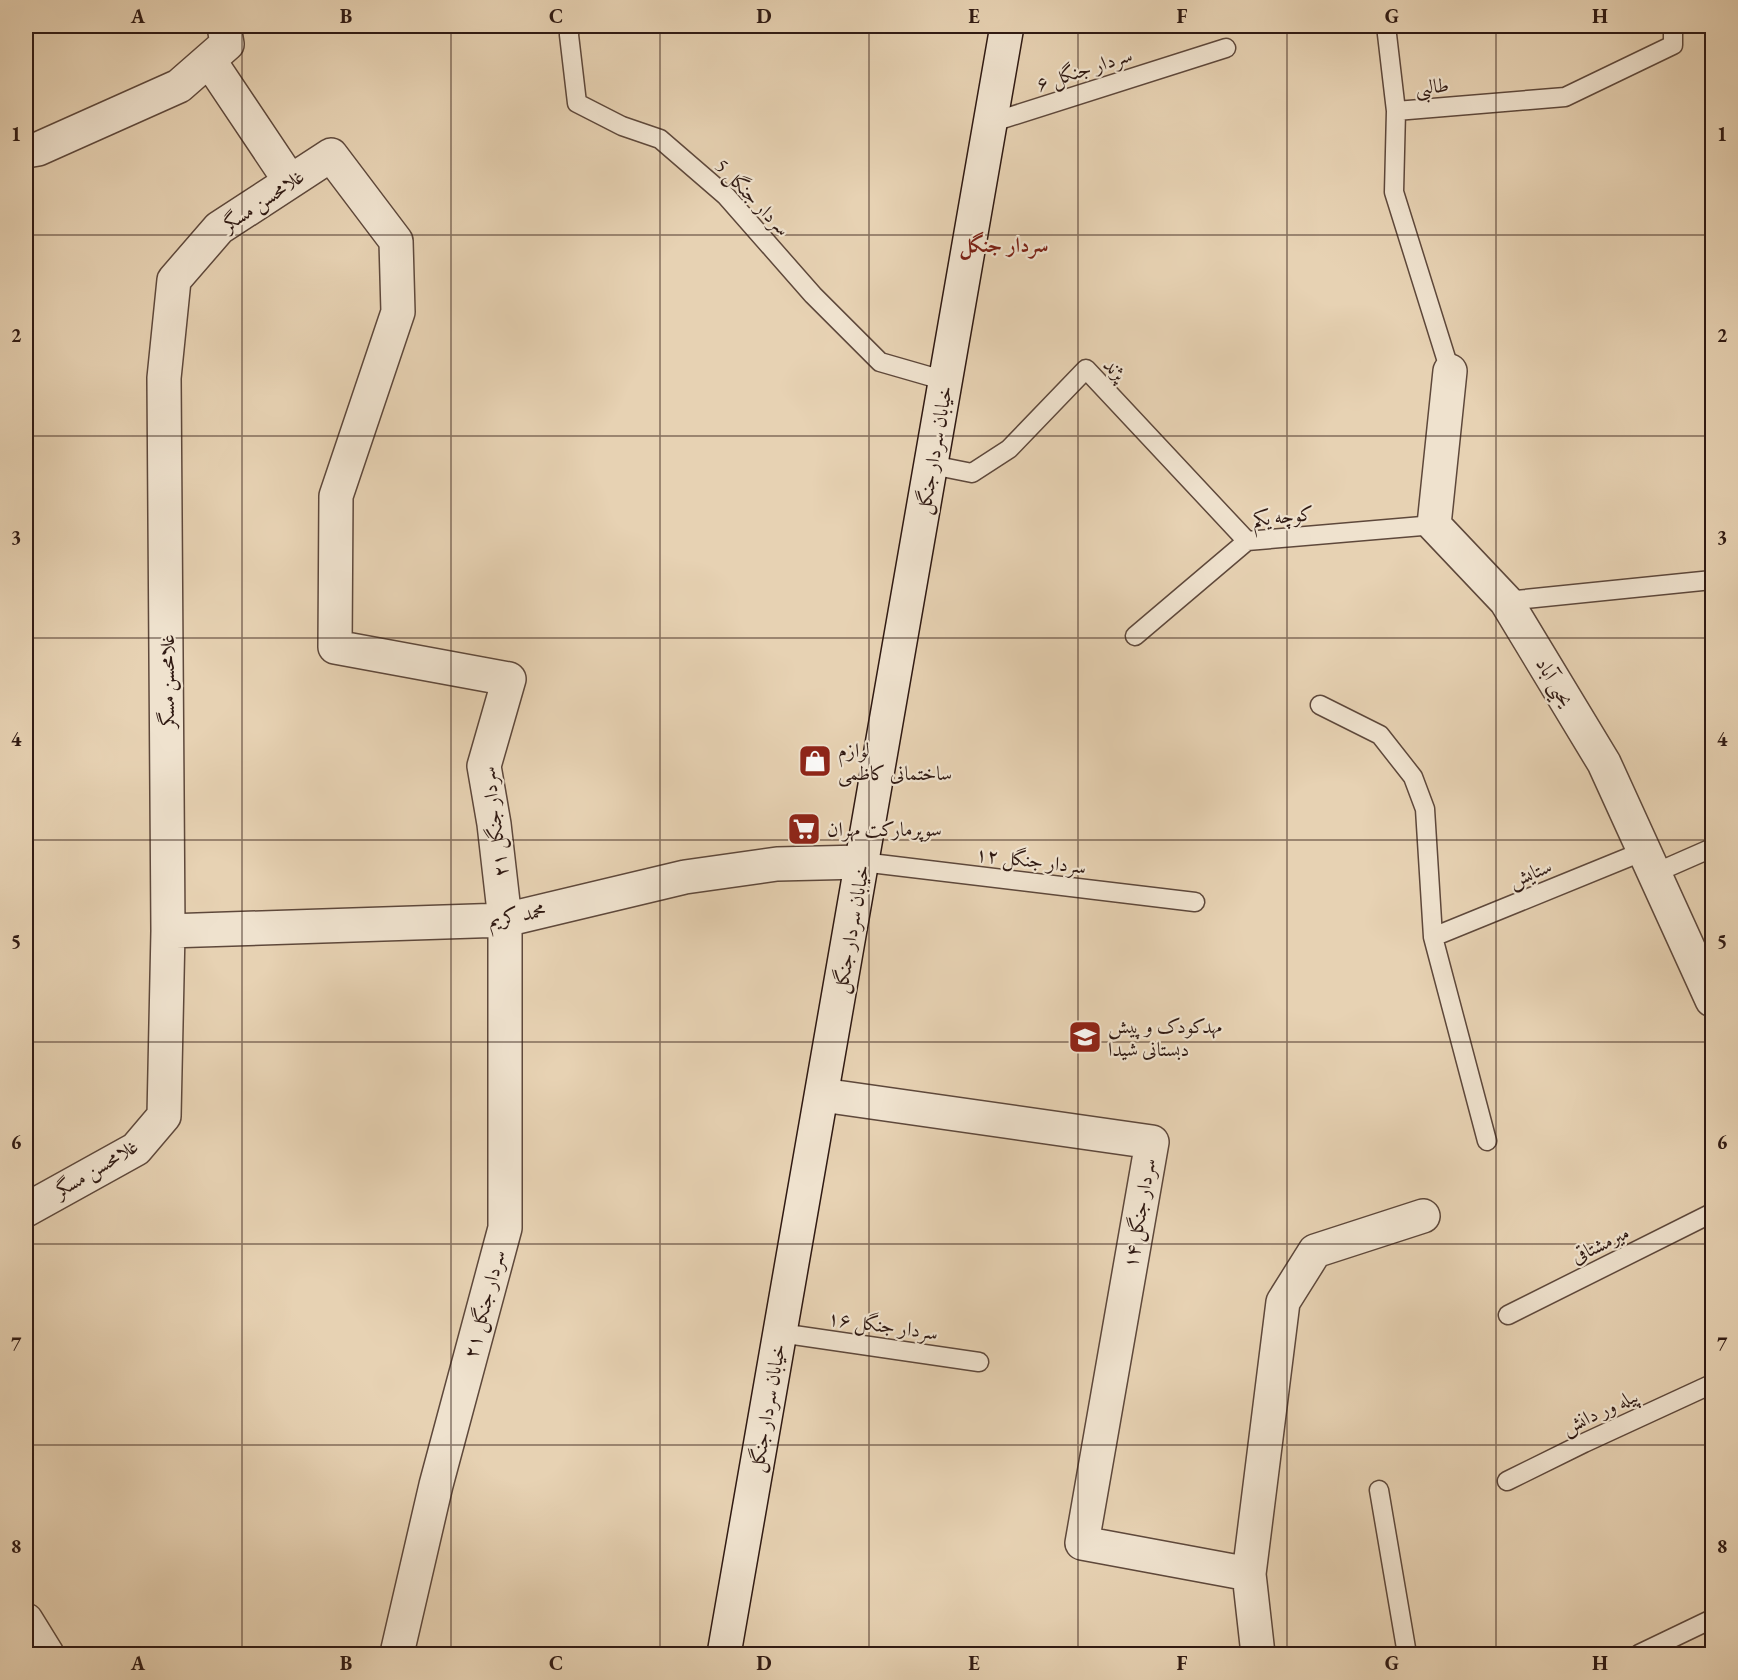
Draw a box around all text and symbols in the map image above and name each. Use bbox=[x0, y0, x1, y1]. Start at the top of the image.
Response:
text: A bbox=[130, 3, 146, 29]
text: B bbox=[340, 3, 352, 29]
text: C bbox=[549, 3, 563, 29]
text: D bbox=[756, 3, 772, 29]
text: E bbox=[968, 3, 980, 29]
text: F bbox=[1177, 3, 1188, 29]
text: G bbox=[1385, 3, 1399, 29]
text: H bbox=[1592, 3, 1608, 29]
street label: سردار جنگل ۶ bbox=[1033, 41, 1136, 98]
street label: طالبی bbox=[1414, 72, 1450, 104]
text: 1 bbox=[11, 121, 21, 147]
text: 1 bbox=[1717, 121, 1727, 147]
street label: سردار جنگل 5 bbox=[709, 153, 796, 242]
street label: غلامحسن مسگر bbox=[215, 163, 310, 239]
district label: سردار جنگل bbox=[960, 231, 1048, 260]
text: 2 bbox=[11, 322, 22, 348]
text: 2 bbox=[1717, 322, 1728, 348]
street label: پژند bbox=[1097, 352, 1134, 389]
street label: خیابان سردار جنگل bbox=[910, 384, 959, 517]
street label: کوچه یکم bbox=[1251, 500, 1316, 538]
text: 3 bbox=[11, 524, 21, 550]
text: 3 bbox=[1717, 524, 1727, 550]
street label: غلامحسن مسگر bbox=[154, 634, 181, 730]
street label: یحیی آباد bbox=[1527, 653, 1580, 714]
text: 4 bbox=[11, 726, 22, 752]
text: 4 bbox=[1717, 726, 1728, 752]
place label: لوازم ساختمانی کاظمی bbox=[838, 737, 952, 787]
shop icon: لوازم ساختمانی کاظمی bbox=[797, 743, 833, 779]
street label: سردار جنگل ۲۱ bbox=[474, 765, 515, 879]
supermarket icon: سوپرمارکت مهران bbox=[786, 811, 822, 847]
place label: سوپرمارکت مهران bbox=[827, 816, 942, 843]
street label: سردار جنگل ۱۲ bbox=[974, 840, 1088, 881]
street label: ستایش bbox=[1505, 853, 1556, 894]
street label: خیابان سردار جنگل bbox=[827, 863, 876, 996]
street label: محمد کریم bbox=[486, 897, 549, 938]
text: 5 bbox=[11, 928, 21, 954]
text: 5 bbox=[1717, 928, 1727, 954]
place label: مهدکودک و پیش دبستانی شیدا bbox=[1108, 1013, 1222, 1062]
school or university icon: مهدکودک و پیش دبستانی شیدا bbox=[1067, 1019, 1103, 1055]
text: 6 bbox=[11, 1129, 22, 1155]
text: 6 bbox=[1717, 1129, 1728, 1155]
street label: غلامحسن مسگر bbox=[47, 1133, 143, 1205]
street label: سردار جنگل ۱۴ bbox=[1117, 1156, 1162, 1270]
street label: میرمشتاقی bbox=[1567, 1219, 1633, 1269]
street label: سردار جنگل ۲۱ bbox=[457, 1247, 512, 1361]
street label: سردار جنگل ۱۶ bbox=[826, 1304, 940, 1347]
text: 7 bbox=[11, 1331, 22, 1357]
text: 7 bbox=[1717, 1331, 1728, 1357]
street label: خیابان سردار جنگل bbox=[743, 1342, 792, 1475]
street label: پیله ور دانش bbox=[1557, 1382, 1643, 1441]
text: 8 bbox=[11, 1533, 21, 1559]
text: 8 bbox=[1717, 1533, 1727, 1559]
text: A bbox=[130, 1650, 146, 1676]
text: B bbox=[340, 1650, 352, 1676]
text: C bbox=[549, 1650, 563, 1676]
text: D bbox=[756, 1650, 772, 1676]
text: E bbox=[968, 1650, 980, 1676]
text: F bbox=[1177, 1650, 1188, 1676]
text: G bbox=[1385, 1650, 1399, 1676]
text: H bbox=[1592, 1650, 1608, 1676]

